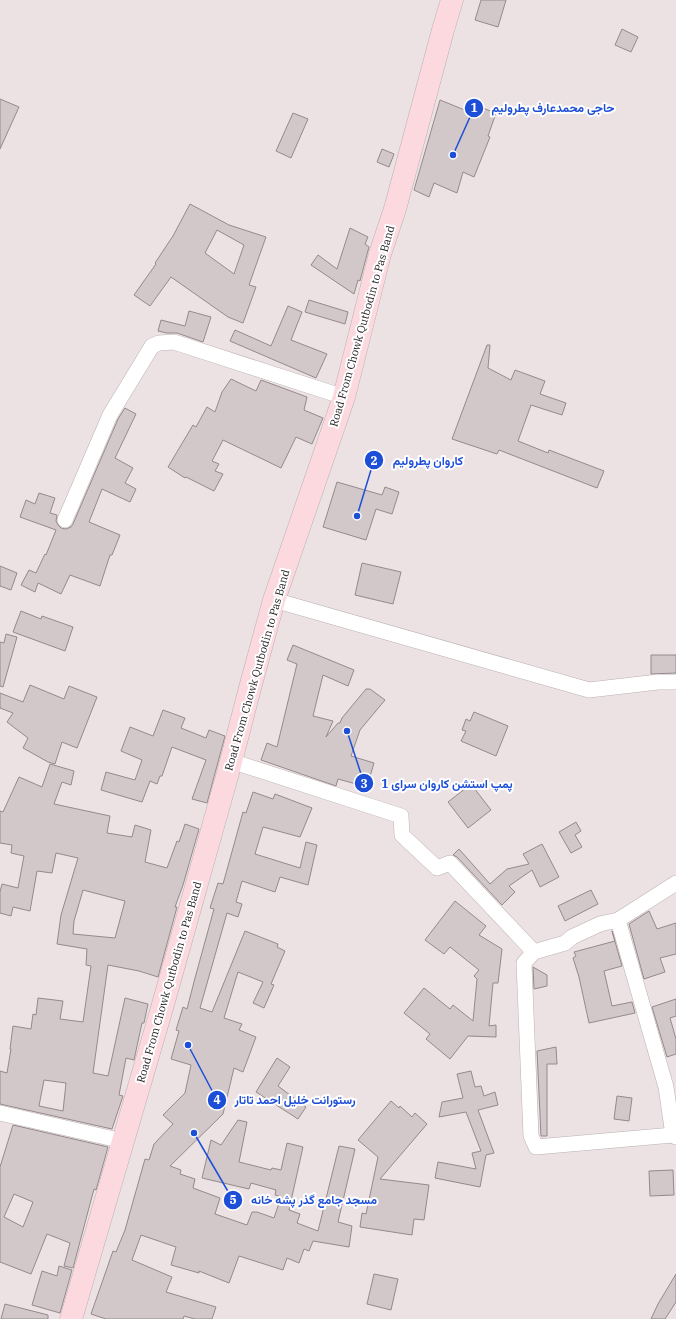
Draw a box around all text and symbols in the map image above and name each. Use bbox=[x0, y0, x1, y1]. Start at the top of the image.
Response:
callout: حاجی محمدعارف پطرولیم bbox=[464, 96, 623, 120]
text: 1 bbox=[470, 100, 478, 115]
text: حاجی محمدعارف پطرولیم bbox=[492, 100, 614, 116]
street label: Road From Chowk Qutbodin to Pas Band bbox=[326, 223, 398, 428]
callout: کاروان پطرولیم bbox=[364, 448, 471, 472]
text: 2 bbox=[370, 453, 378, 468]
text: کاروان پطرولیم bbox=[393, 453, 464, 469]
street label: Road From Chowk Qutbodin to Pas Band bbox=[221, 567, 293, 772]
callout: پمپ استشن کاروان سرای 1 bbox=[354, 771, 521, 795]
text: 3 bbox=[360, 776, 368, 791]
text: پمپ استشن کاروان سرای 1 bbox=[381, 776, 513, 792]
street label: Road From Chowk Qutbodin to Pas Band bbox=[133, 879, 205, 1084]
callout: رستورانت خلیل احمد تاتار bbox=[207, 1088, 364, 1112]
text: 4 bbox=[213, 1092, 221, 1107]
text: رستورانت خلیل احمد تاتار bbox=[233, 1092, 356, 1108]
callout: مسجد جامع گذر پشه خانه bbox=[223, 1188, 384, 1212]
text: 5 bbox=[229, 1192, 237, 1207]
text: مسجد جامع گذر پشه خانه bbox=[251, 1192, 377, 1208]

